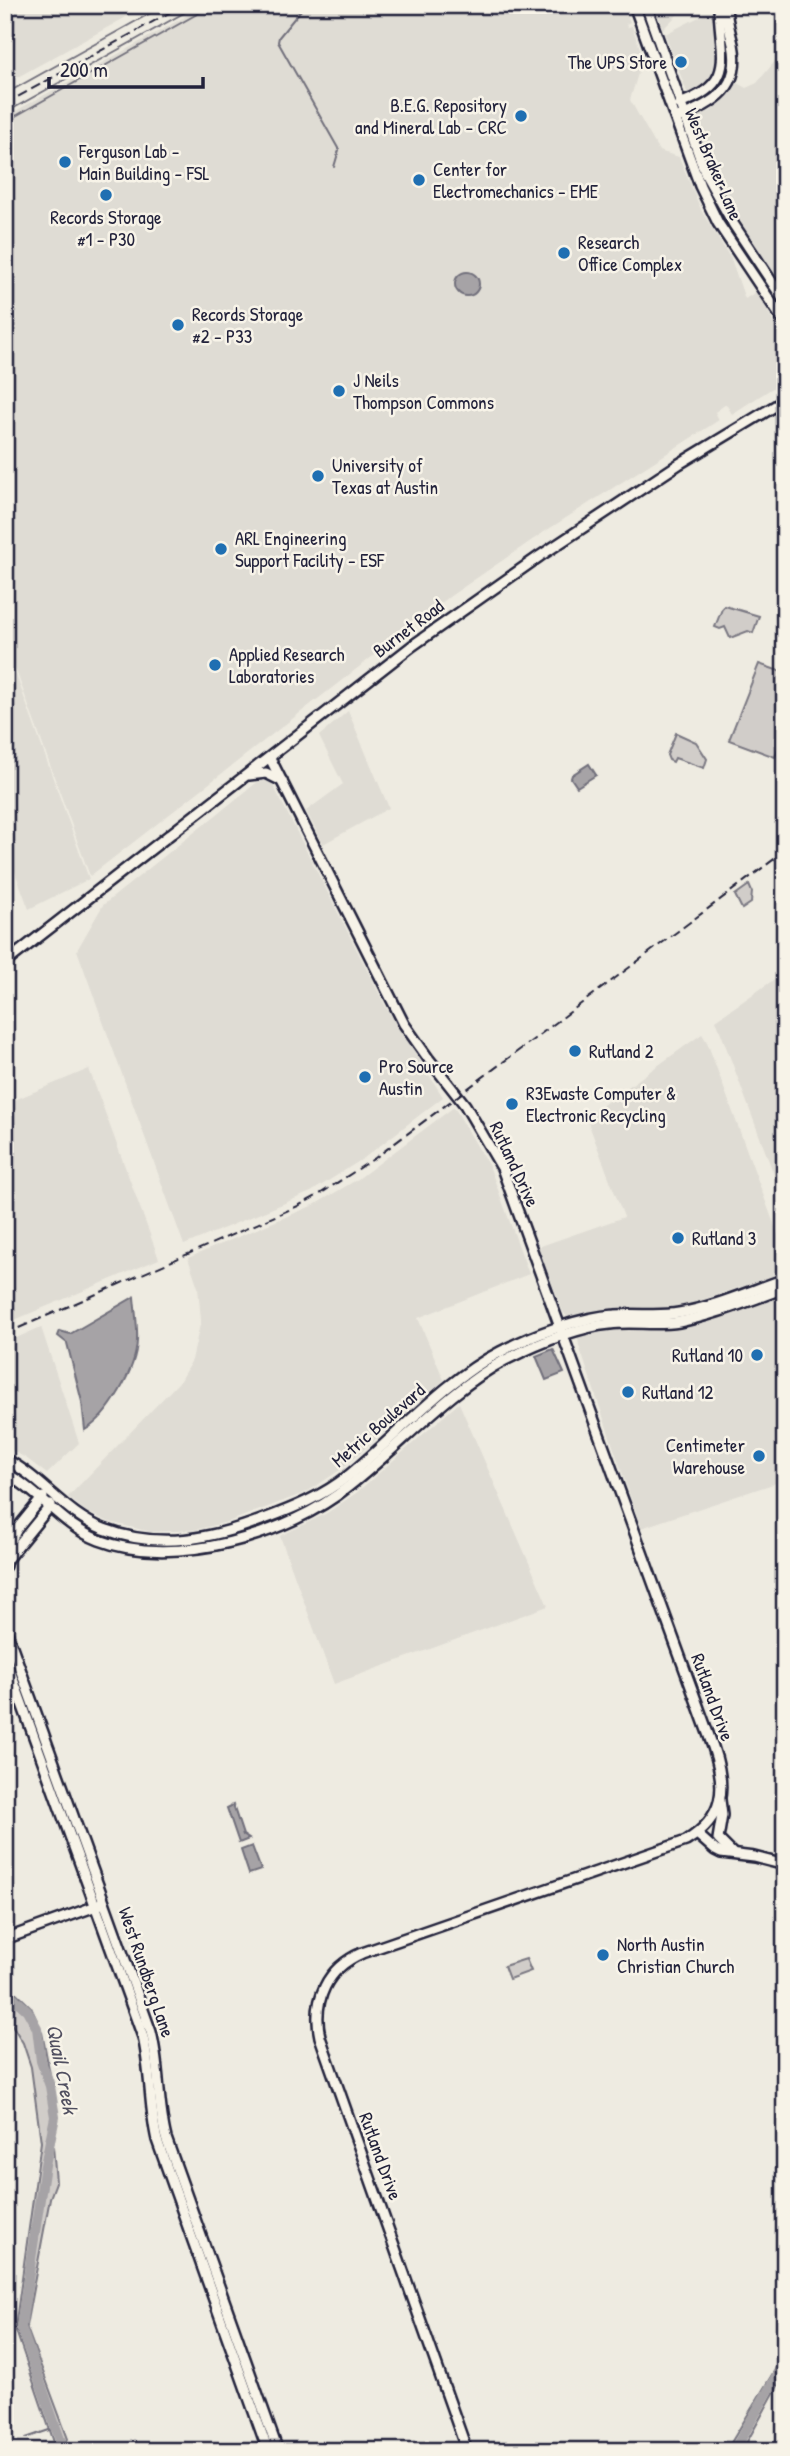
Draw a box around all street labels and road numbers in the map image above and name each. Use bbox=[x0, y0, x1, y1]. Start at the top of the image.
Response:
street label: West Braker Lane bbox=[679, 104, 750, 225]
street label: Burnet Road bbox=[367, 592, 449, 663]
street label: Rutland Drive bbox=[484, 1117, 546, 1211]
street label: Metric Boulevard bbox=[326, 1377, 431, 1473]
street label: Rutland Drive bbox=[685, 1650, 741, 1745]
street label: West Rundberg Lane bbox=[113, 1904, 182, 2041]
street label: Rutland Drive bbox=[353, 2109, 409, 2204]

